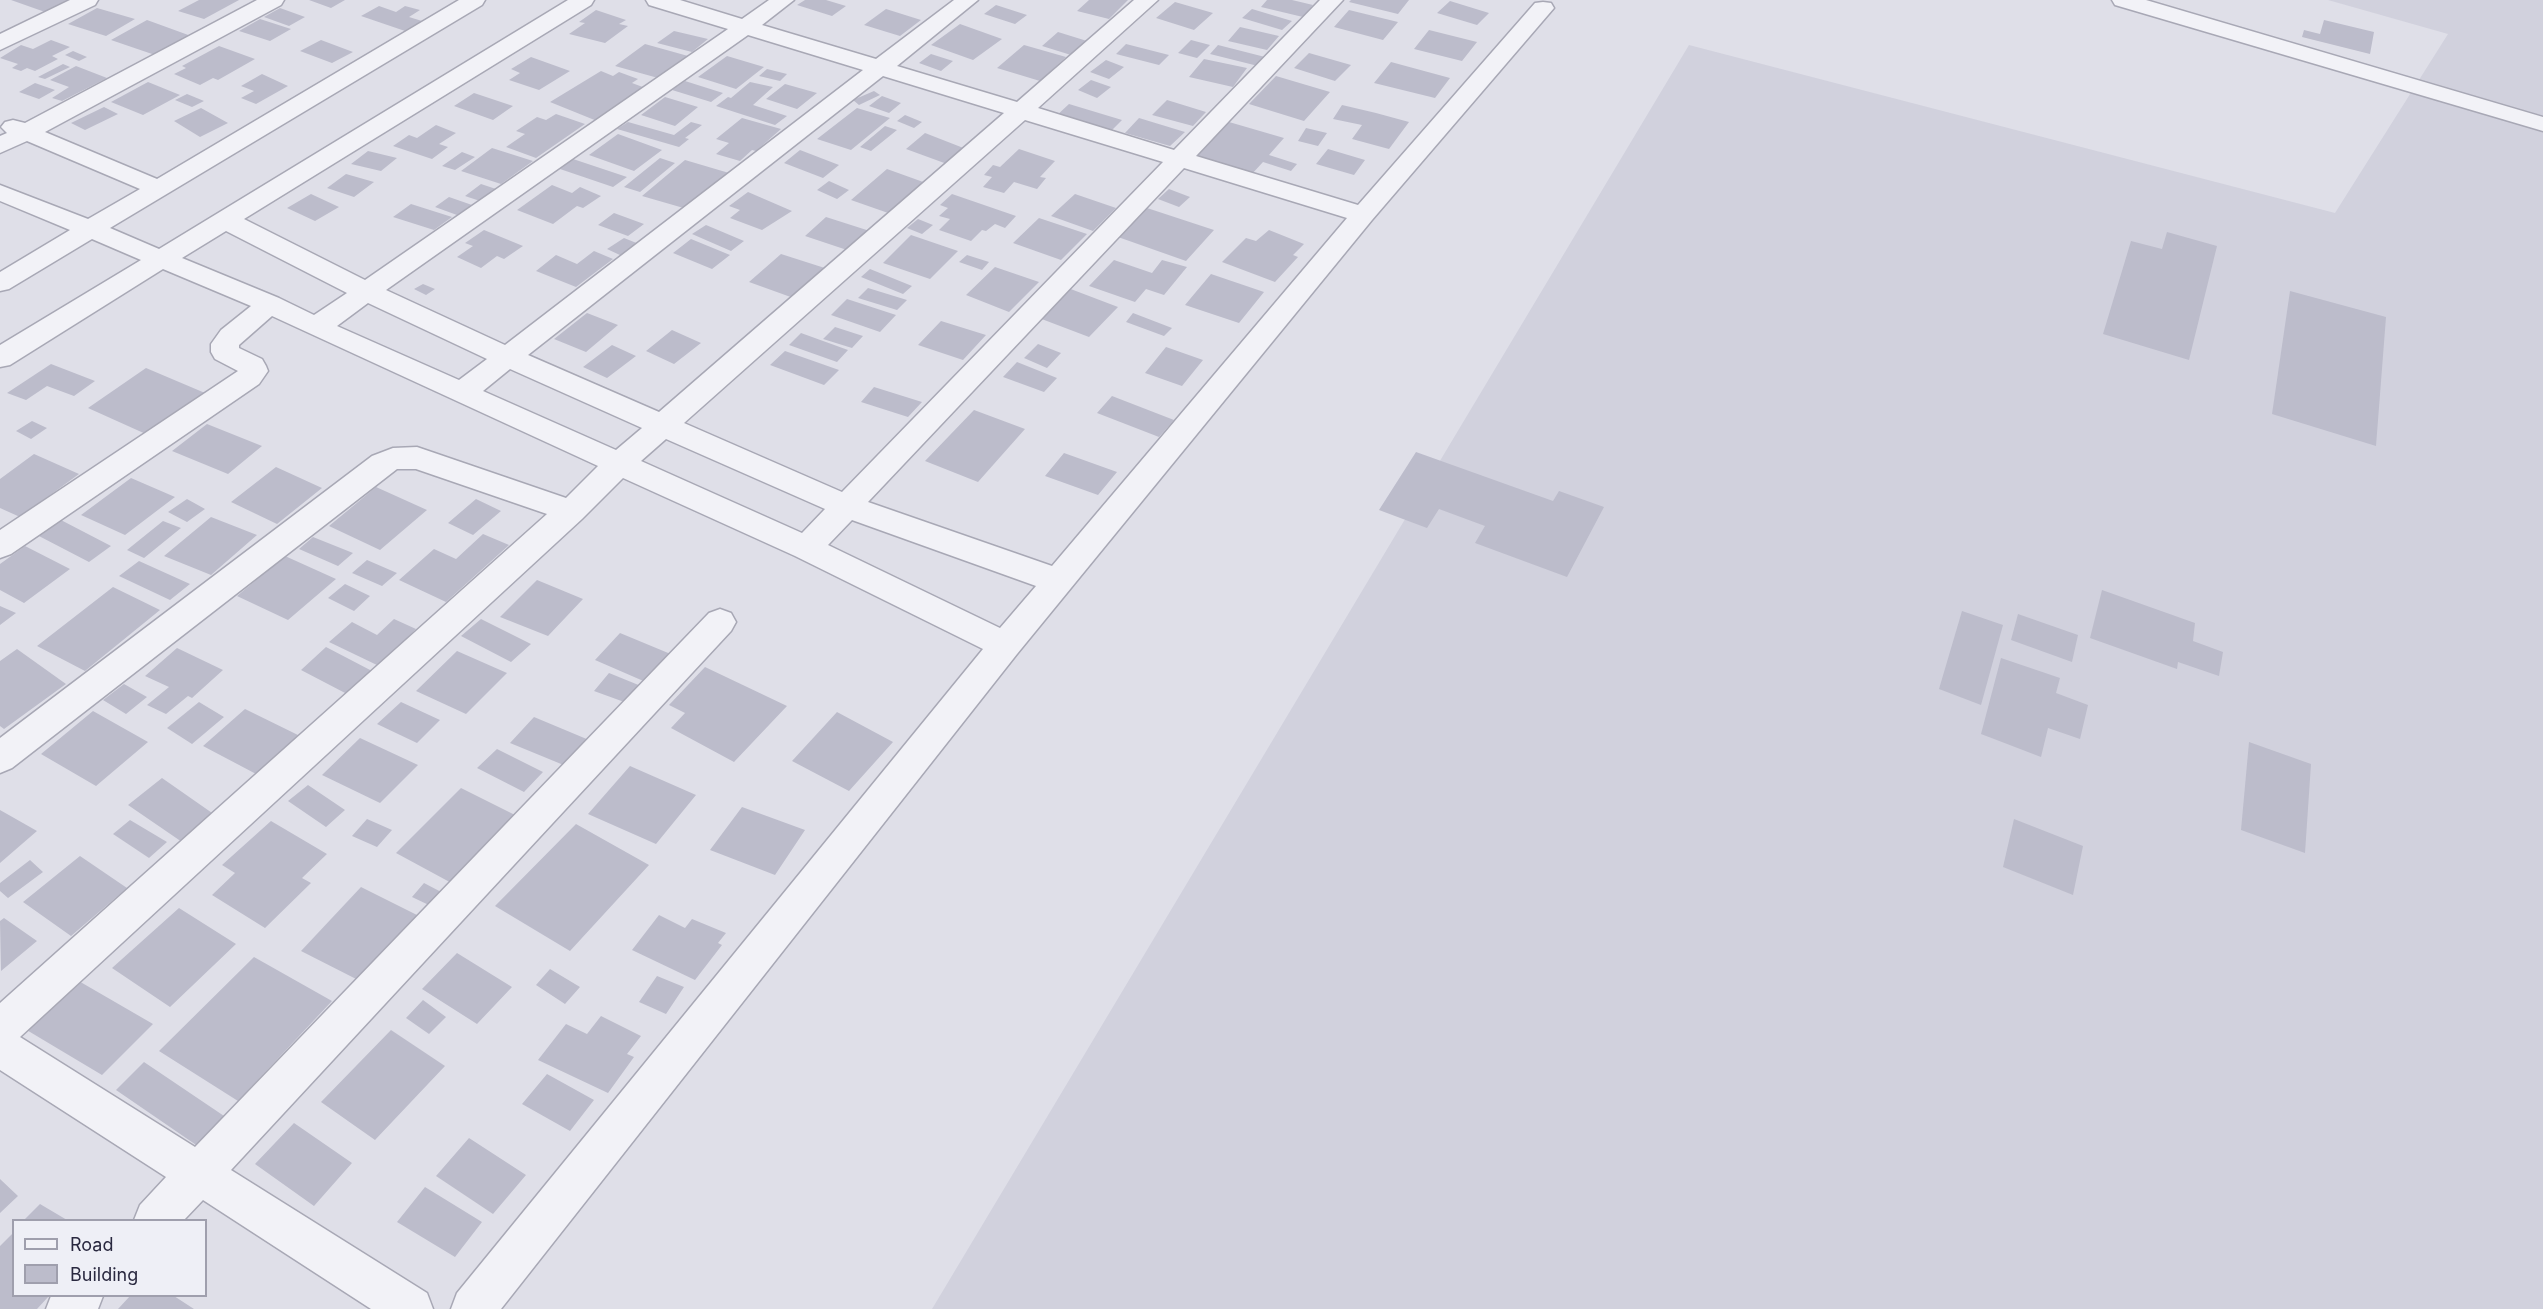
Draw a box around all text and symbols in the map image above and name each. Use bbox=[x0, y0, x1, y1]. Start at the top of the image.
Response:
legend bbox=[12, 1219, 207, 1297]
text: Road bbox=[70, 1234, 113, 1255]
text: Building bbox=[70, 1264, 138, 1285]

